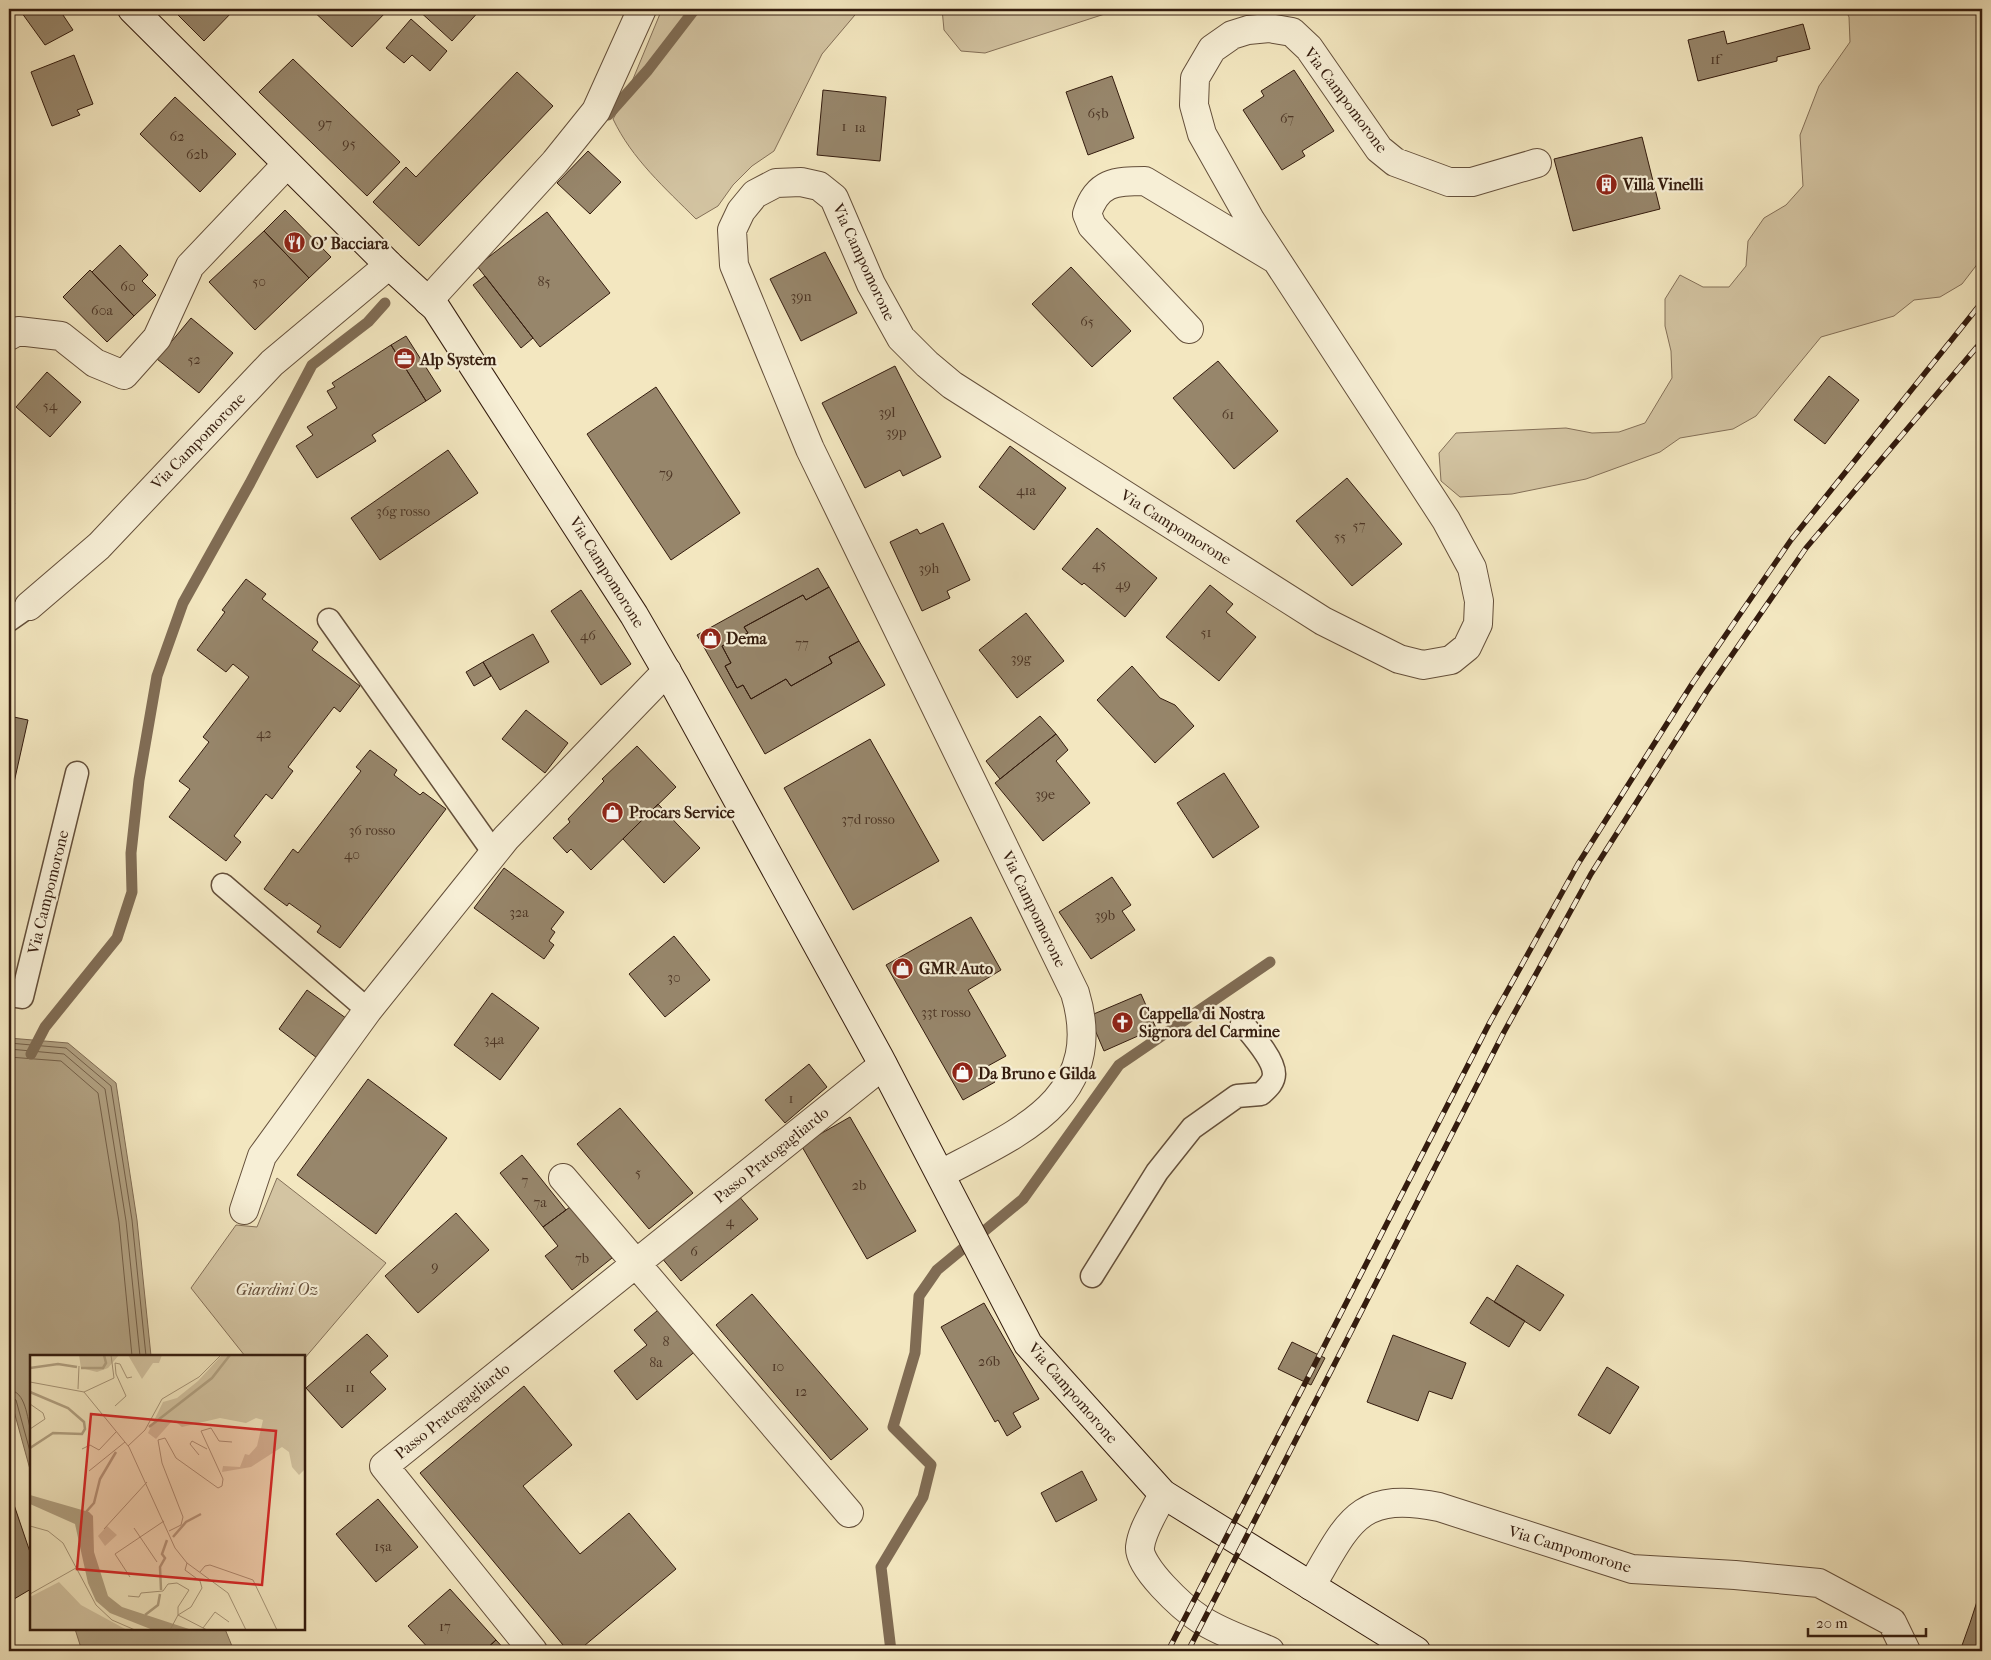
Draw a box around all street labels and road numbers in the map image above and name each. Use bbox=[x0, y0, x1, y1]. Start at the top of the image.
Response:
street label: Via Campomorone bbox=[1300, 43, 1392, 157]
street label: Via Campomorone bbox=[828, 199, 900, 324]
street label: Via Campomorone bbox=[146, 389, 249, 494]
street label: Via Campomorone bbox=[1116, 485, 1235, 569]
street label: Via Campomorone bbox=[565, 512, 649, 631]
street label: Via Campomorone bbox=[23, 828, 73, 957]
street label: Via Campomorone bbox=[997, 847, 1070, 970]
street label: Passo Pratogagliardo bbox=[710, 1103, 832, 1207]
street label: Via Campomorone bbox=[1023, 1338, 1122, 1447]
street label: Passo Pratogagliardo bbox=[391, 1359, 513, 1463]
street label: Via Campomorone bbox=[1505, 1521, 1634, 1577]

